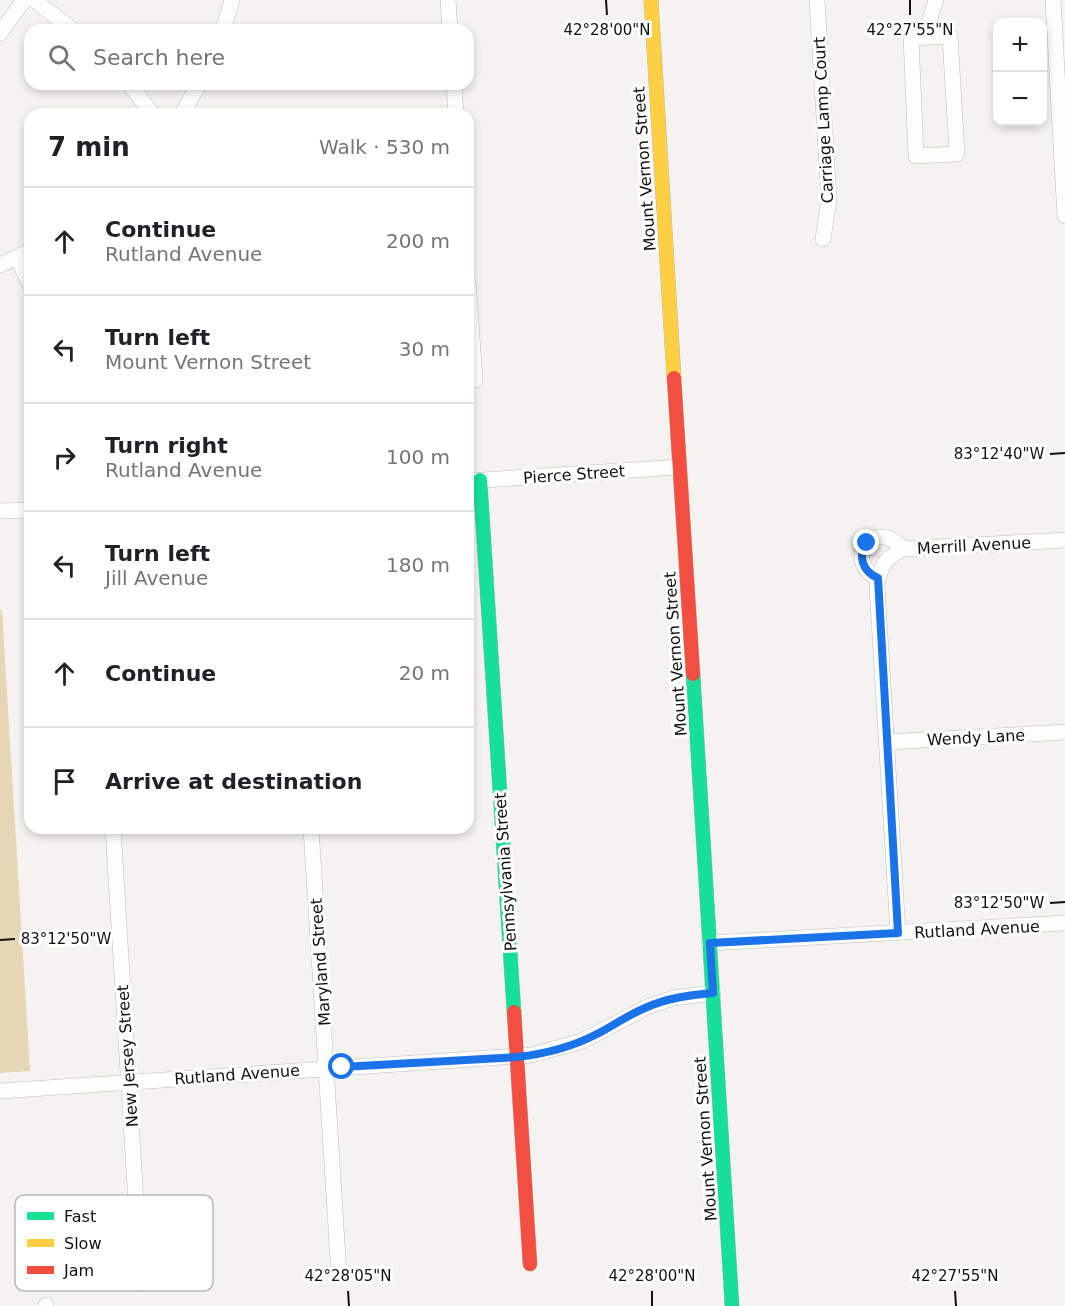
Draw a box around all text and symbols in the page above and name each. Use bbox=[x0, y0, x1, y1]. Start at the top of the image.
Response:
map controls bbox=[993, 18, 1047, 126]
button: + bbox=[993, 18, 1047, 72]
text: 42°28'00"N bbox=[563, 21, 651, 39]
text: 42°27'55"N bbox=[866, 21, 954, 39]
search box bbox=[24, 24, 474, 90]
street label: Carriage Lamp Court bbox=[810, 36, 837, 204]
icon: search bbox=[45, 41, 78, 74]
text: Search here bbox=[93, 45, 225, 70]
button: − bbox=[993, 72, 1047, 126]
street label: Mount Vernon Street bbox=[629, 86, 660, 252]
text: 7 min bbox=[48, 132, 130, 162]
text: Walk · 530 m bbox=[319, 135, 450, 159]
text: Continue bbox=[105, 217, 216, 242]
icon: ahead bbox=[48, 225, 81, 258]
text: 200 m bbox=[386, 229, 450, 253]
text: Rutland Avenue bbox=[105, 242, 262, 266]
text: Turn left bbox=[105, 325, 210, 350]
icon: left bbox=[48, 333, 81, 366]
text: 30 m bbox=[399, 337, 450, 361]
text: Mount Vernon Street bbox=[105, 350, 311, 374]
text: Turn right bbox=[105, 433, 228, 458]
icon: right bbox=[48, 441, 81, 474]
text: 100 m bbox=[386, 445, 450, 469]
text: 83°12'40"W bbox=[954, 445, 1044, 463]
text: Rutland Avenue bbox=[105, 458, 262, 482]
street label: Pierce Street bbox=[522, 461, 626, 488]
route end bbox=[853, 529, 879, 555]
street label: Merrill Avenue bbox=[916, 533, 1032, 558]
text: Turn left bbox=[105, 541, 210, 566]
icon: left bbox=[48, 549, 81, 582]
text: 180 m bbox=[386, 553, 450, 577]
text: Jill Avenue bbox=[105, 566, 208, 590]
street label: Mount Vernon Street bbox=[660, 571, 691, 737]
icon: ahead bbox=[48, 657, 81, 690]
text: Continue bbox=[105, 661, 216, 686]
text: 20 m bbox=[399, 661, 450, 685]
street label: Wendy Lane bbox=[926, 725, 1026, 750]
icon: arrive bbox=[48, 765, 81, 798]
text: Arrive at destination bbox=[105, 769, 362, 794]
street label: Pennsylvania Street bbox=[490, 792, 521, 952]
text: 83°12'50"W bbox=[954, 894, 1044, 912]
street label: Maryland Street bbox=[307, 898, 334, 1026]
street label: Rutland Avenue bbox=[914, 917, 1040, 942]
text: 83°12'50"W bbox=[21, 930, 111, 948]
street label: New Jersey Street bbox=[113, 984, 142, 1128]
route start bbox=[328, 1053, 354, 1079]
street label: Mount Vernon Street bbox=[690, 1056, 721, 1222]
street label: Rutland Avenue bbox=[174, 1061, 300, 1088]
legend bbox=[15, 1195, 213, 1291]
text: Fast bbox=[64, 1207, 96, 1226]
text: Slow bbox=[64, 1234, 101, 1253]
text: Jam bbox=[63, 1261, 94, 1280]
text: 42°28'05"N bbox=[304, 1267, 392, 1285]
text: 42°28'00"N bbox=[608, 1267, 696, 1285]
text: 42°27'55"N bbox=[911, 1267, 999, 1285]

